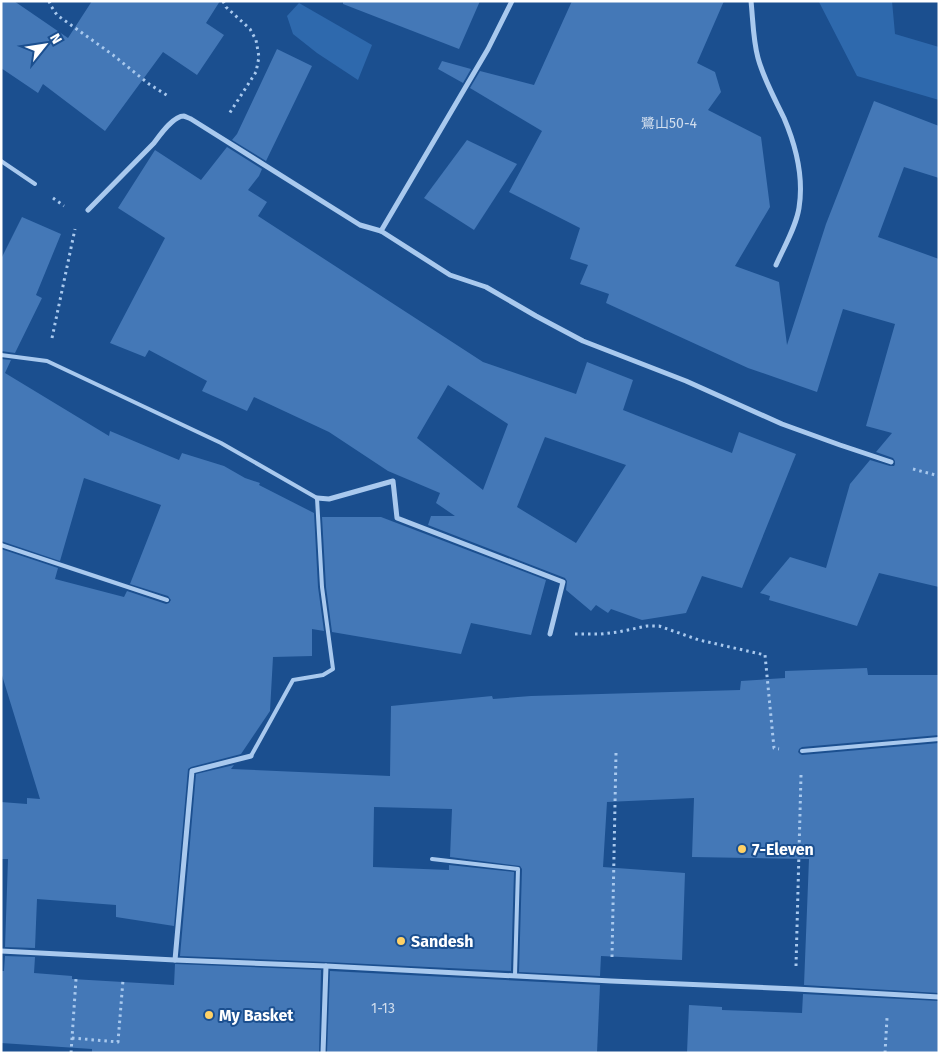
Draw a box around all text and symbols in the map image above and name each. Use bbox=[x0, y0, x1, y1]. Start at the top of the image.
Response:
north arrow bbox=[20, 20, 70, 70]
text: N bbox=[46, 30, 66, 47]
house number: 鷺山50-4 bbox=[641, 115, 697, 132]
place label: 7-Eleven bbox=[752, 840, 814, 859]
marker: 7-Eleven bbox=[736, 843, 748, 855]
place label: Sandesh bbox=[411, 932, 474, 951]
marker: Sandesh bbox=[395, 935, 407, 947]
house number: 1-13 bbox=[371, 1000, 395, 1017]
place label: My Basket bbox=[219, 1006, 294, 1025]
marker: My Basket bbox=[203, 1009, 215, 1021]

